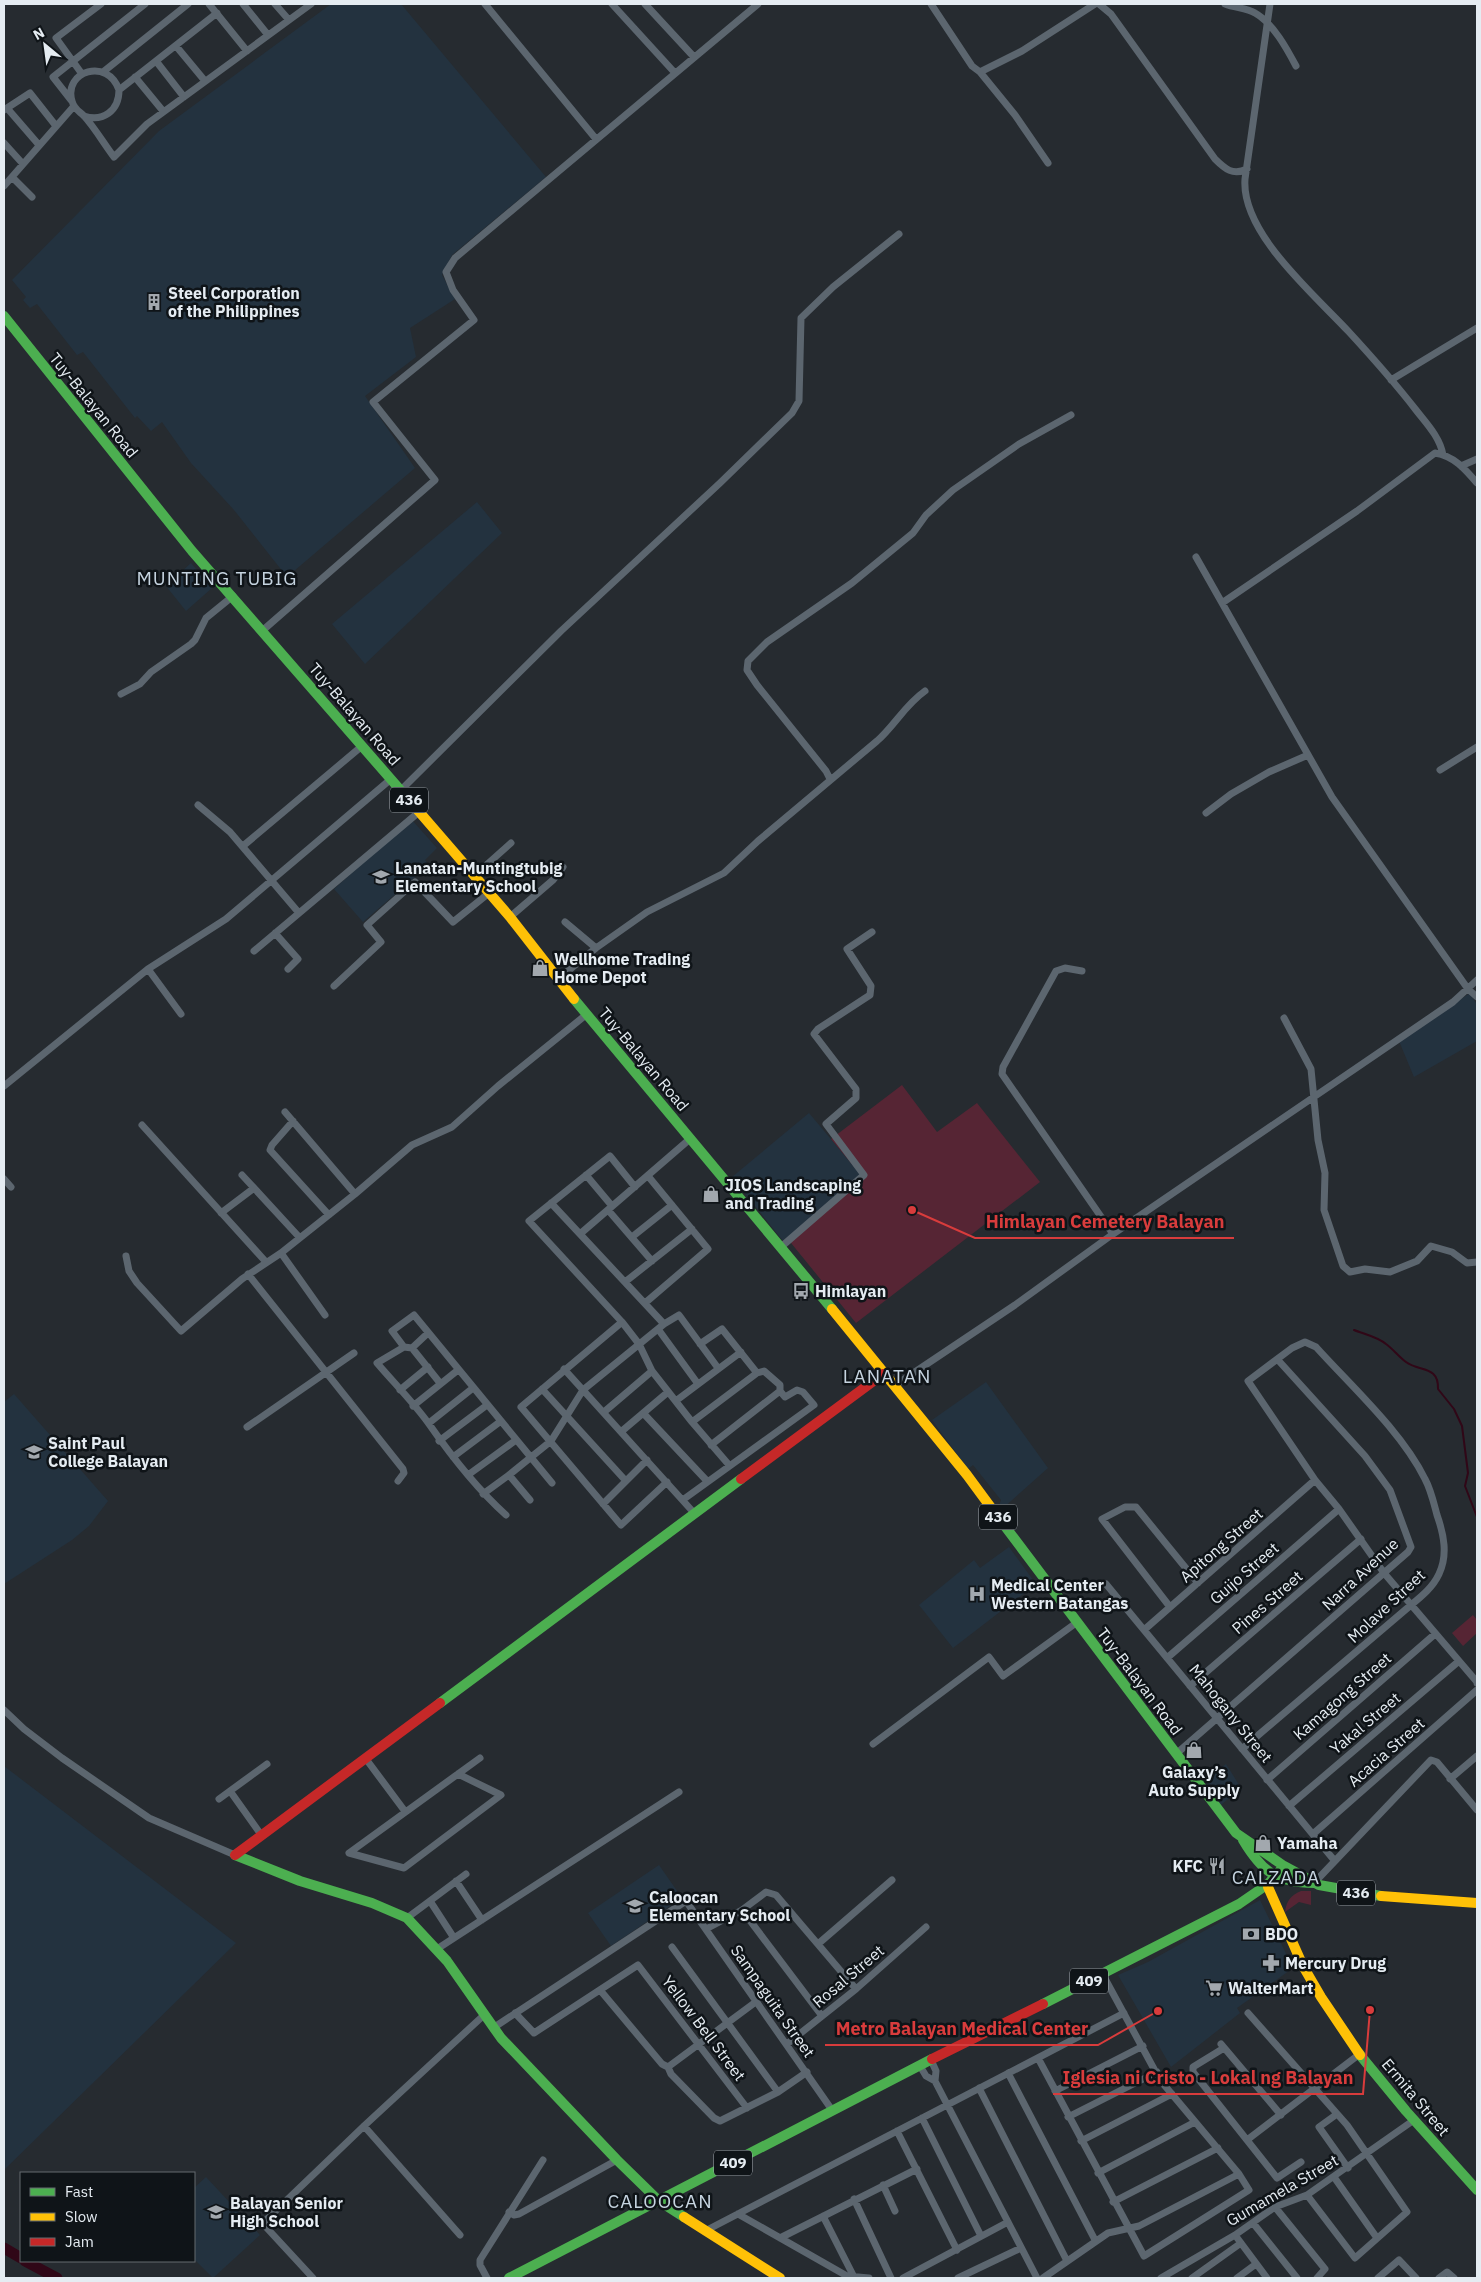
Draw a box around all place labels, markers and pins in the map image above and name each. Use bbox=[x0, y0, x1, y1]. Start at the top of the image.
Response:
place label: Steel Corporation of the Philippines bbox=[168, 283, 300, 321]
building icon: Steel Corporation of the Philippines bbox=[144, 292, 164, 312]
place label: Lanatan-Muntingtubig Elementary School bbox=[395, 858, 563, 896]
school or university icon: Lanatan-Muntingtubig Elementary School bbox=[371, 867, 391, 887]
place label: Wellhome Trading Home Depot bbox=[554, 949, 690, 987]
shop icon: Wellhome Trading Home Depot bbox=[530, 958, 550, 978]
place label: JIOS Landscaping and Trading bbox=[725, 1175, 861, 1213]
shop icon: JIOS Landscaping and Trading bbox=[701, 1184, 721, 1204]
callout: Himlayan Cemetery Balayan bbox=[975, 1205, 1234, 1238]
bus stop icon: Himlayan bbox=[791, 1281, 811, 1301]
place label: Himlayan bbox=[815, 1281, 886, 1301]
place label: Saint Paul College Balayan bbox=[48, 1433, 168, 1471]
school or university icon: Saint Paul College Balayan bbox=[24, 1442, 44, 1462]
place label: Medical Center Western Batangas bbox=[991, 1575, 1128, 1613]
hospital icon: Medical Center Western Batangas bbox=[967, 1584, 987, 1604]
shop icon: Galaxy’s Auto Supply bbox=[1184, 1740, 1204, 1760]
place label: Galaxy’s Auto Supply bbox=[1148, 1762, 1240, 1800]
shop icon: Yamaha bbox=[1253, 1833, 1273, 1853]
place label: Yamaha bbox=[1277, 1833, 1338, 1853]
place label: KFC bbox=[1173, 1856, 1203, 1876]
restaurant icon: KFC bbox=[1207, 1856, 1227, 1876]
place label: Caloocan Elementary School bbox=[649, 1887, 790, 1925]
school or university icon: Caloocan Elementary School bbox=[625, 1896, 645, 1916]
bank icon: BDO bbox=[1241, 1924, 1261, 1944]
place label: BDO bbox=[1265, 1924, 1298, 1944]
pharmacy icon: Mercury Drug bbox=[1261, 1953, 1281, 1973]
place label: Mercury Drug bbox=[1285, 1953, 1386, 1973]
supermarket icon: WalterMart bbox=[1204, 1978, 1224, 1998]
place label: WalterMart bbox=[1228, 1978, 1313, 1998]
callout: Metro Balayan Medical Center bbox=[825, 2012, 1098, 2045]
callout: Iglesia ni Cristo - Lokal ng Balayan bbox=[1053, 2061, 1363, 2094]
place label: Balayan Senior High School bbox=[230, 2193, 343, 2231]
school or university icon: Balayan Senior High School bbox=[206, 2202, 226, 2222]

